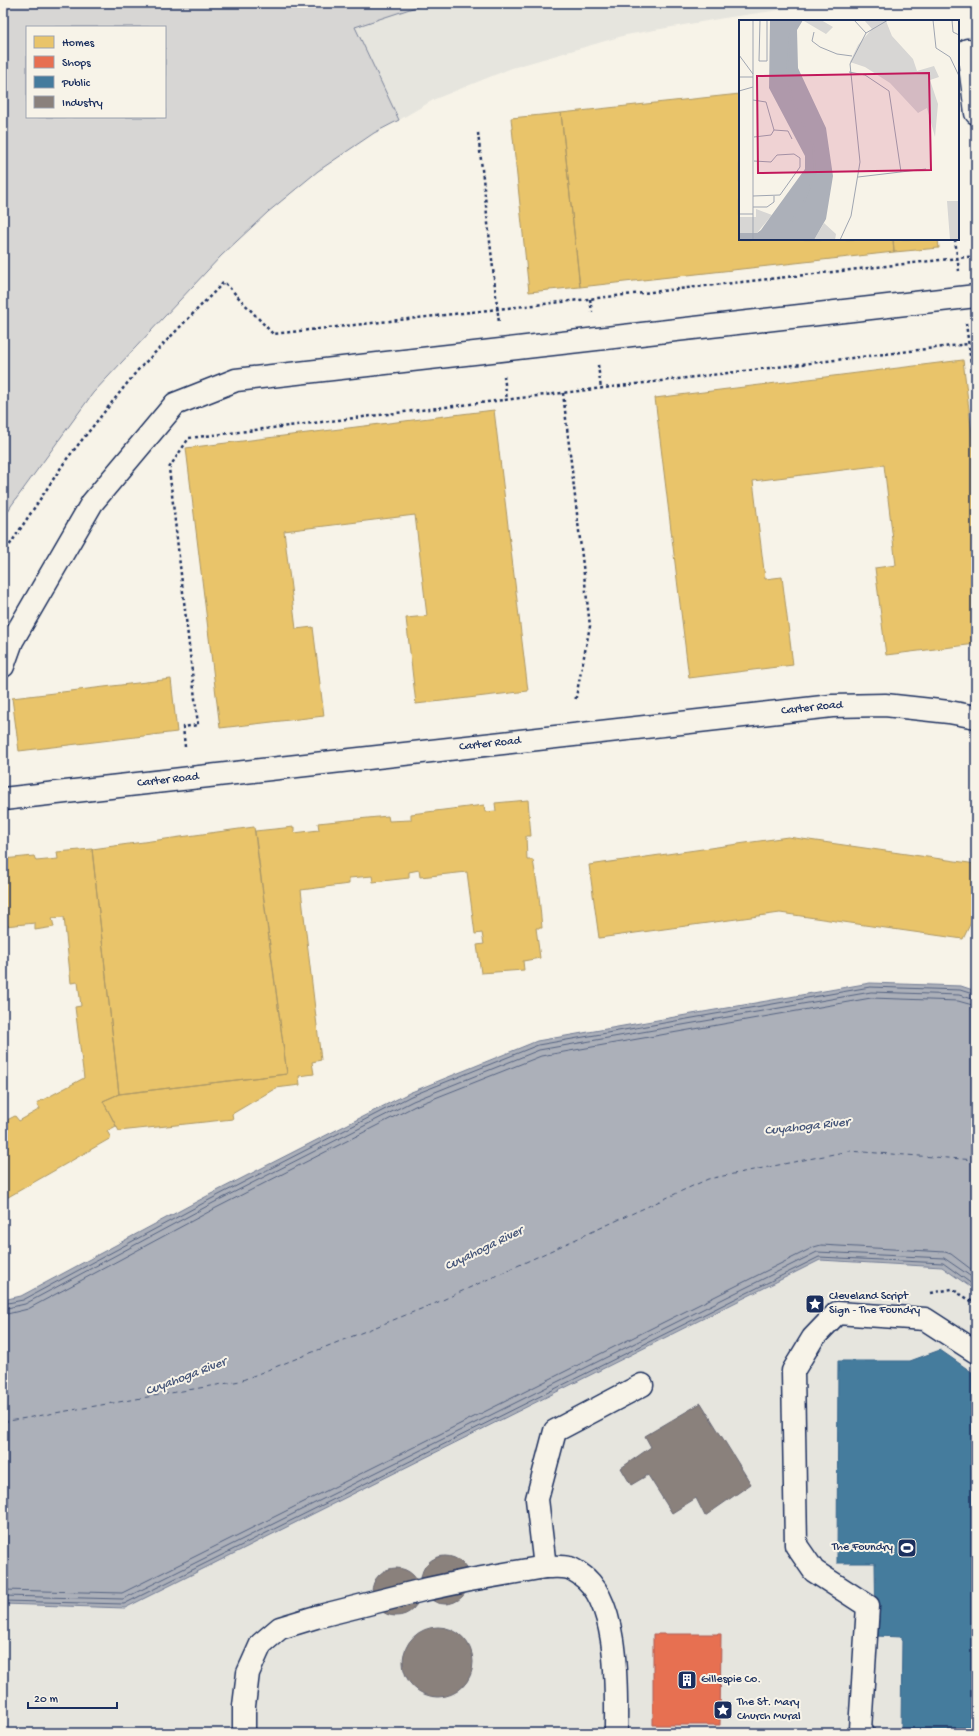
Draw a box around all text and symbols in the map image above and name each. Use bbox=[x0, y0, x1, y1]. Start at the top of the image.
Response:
inset map bbox=[739, 20, 959, 240]
legend bbox=[26, 26, 166, 118]
text: Homes bbox=[62, 37, 95, 51]
text: Shops bbox=[62, 57, 91, 71]
text: Public bbox=[61, 77, 91, 91]
text: Industry bbox=[62, 97, 103, 111]
street label: Carter Road bbox=[780, 699, 844, 719]
street label: Carter Road bbox=[458, 734, 522, 755]
street label: Carter Road bbox=[136, 770, 200, 791]
water label: Cuyahoga River bbox=[764, 1115, 852, 1139]
water label: Cuyahoga River bbox=[443, 1223, 528, 1274]
place label: Cleveland Script Sign - The Foundry bbox=[829, 1290, 920, 1318]
place icon: Cleveland Script Sign - The Foundry bbox=[804, 1293, 826, 1315]
water label: Cuyahoga River bbox=[144, 1354, 231, 1399]
sports icon: The Foundry bbox=[896, 1537, 918, 1559]
place label: The Foundry bbox=[831, 1541, 893, 1555]
building icon: Gillespie Co. bbox=[676, 1669, 698, 1691]
place label: Gillespie Co. bbox=[701, 1673, 761, 1687]
scale bar bbox=[28, 1684, 117, 1710]
text: 20 m bbox=[34, 1693, 59, 1707]
place label: The St. Mary Church Mural bbox=[736, 1696, 801, 1724]
place icon: The St. Mary Church Mural bbox=[712, 1699, 734, 1721]

